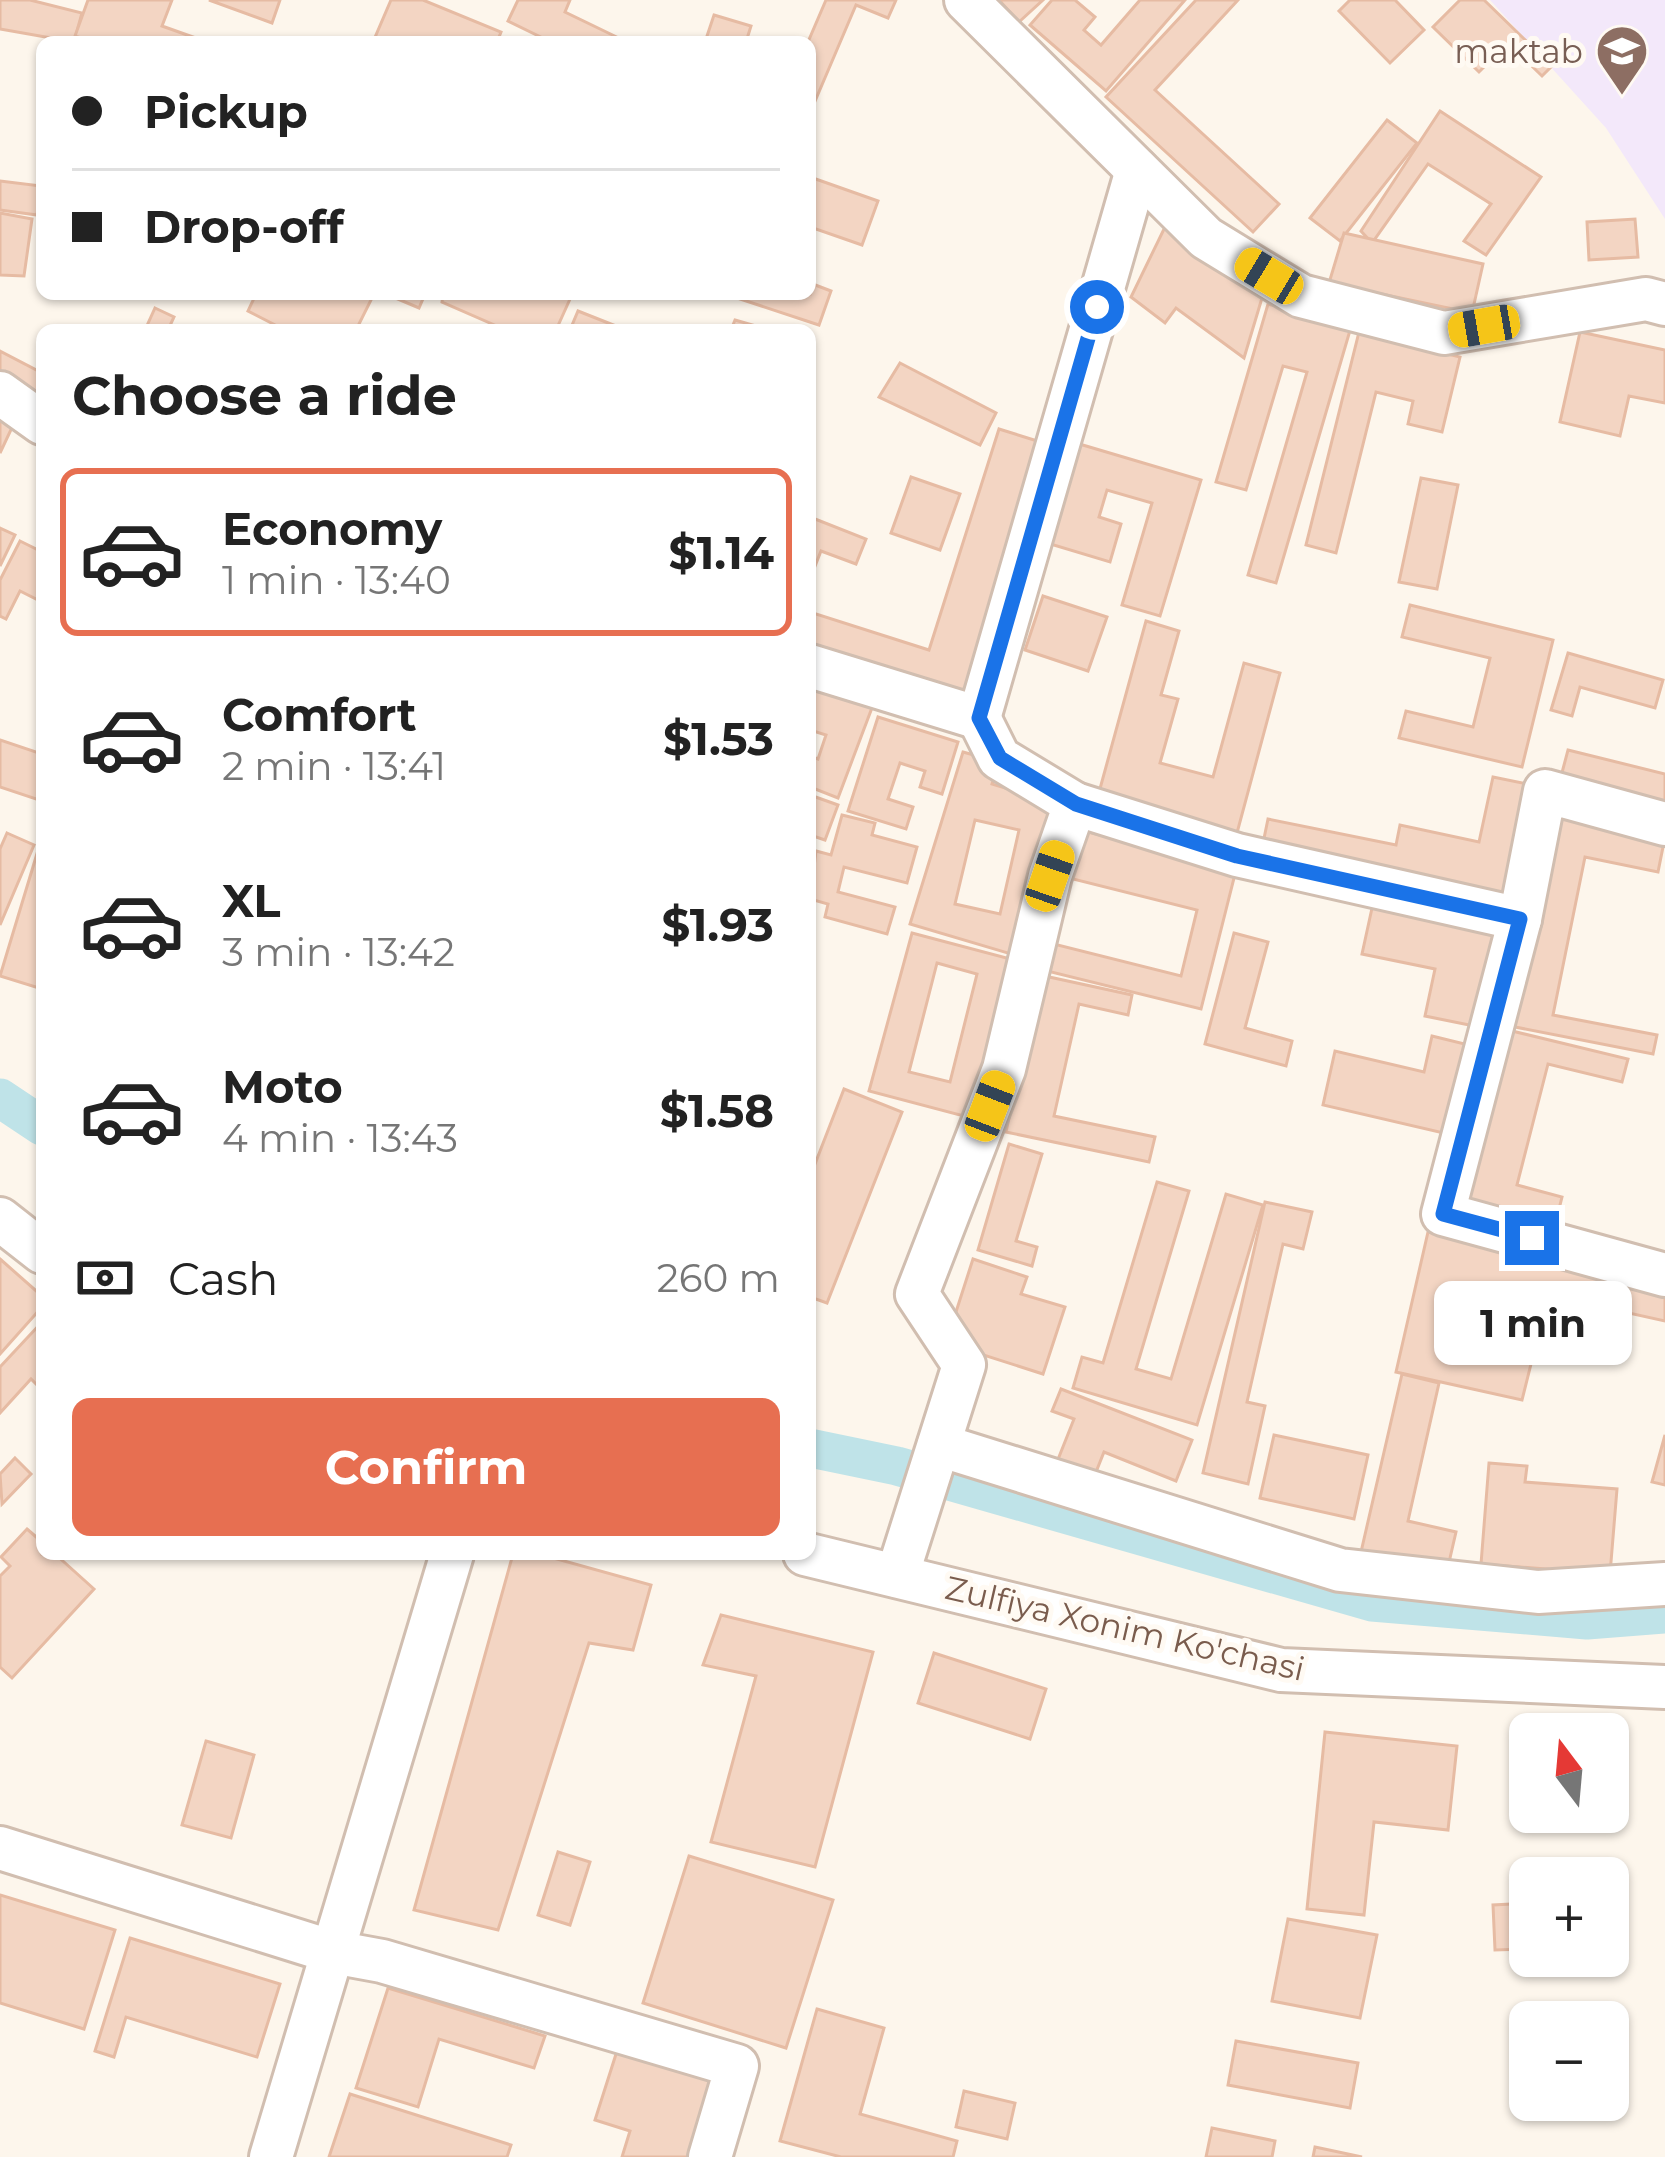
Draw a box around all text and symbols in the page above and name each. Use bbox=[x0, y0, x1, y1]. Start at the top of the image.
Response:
school or university icon: maktab bbox=[1594, 23, 1650, 97]
place label: maktab bbox=[1454, 31, 1583, 71]
text: Pickup bbox=[144, 84, 308, 139]
text: Drop-off bbox=[144, 199, 344, 254]
car bbox=[1229, 242, 1309, 310]
route start bbox=[1070, 280, 1124, 334]
car bbox=[1445, 302, 1523, 350]
text: Choose a ride bbox=[72, 363, 457, 429]
icon: car bbox=[78, 498, 186, 606]
text: Economy bbox=[222, 501, 442, 556]
text: $1.14 bbox=[668, 525, 774, 580]
text: 1 min · 13:40 bbox=[222, 556, 451, 604]
icon: car bbox=[78, 684, 186, 792]
text: Comfort bbox=[222, 687, 417, 742]
text: $1.53 bbox=[663, 711, 774, 766]
text: 2 min · 13:41 bbox=[222, 742, 446, 790]
car bbox=[1021, 836, 1079, 916]
icon: car bbox=[78, 870, 186, 978]
text: XL bbox=[222, 873, 280, 928]
text: $1.93 bbox=[661, 897, 774, 952]
text: 3 min · 13:42 bbox=[222, 928, 455, 976]
icon: car bbox=[78, 1056, 186, 1164]
text: Moto bbox=[222, 1059, 343, 1114]
car bbox=[960, 1066, 1020, 1146]
text: $1.58 bbox=[660, 1083, 774, 1138]
text: 4 min · 13:43 bbox=[222, 1114, 458, 1162]
route end bbox=[1505, 1211, 1559, 1265]
icon: cash bbox=[72, 1245, 138, 1311]
text: Cash bbox=[168, 1251, 279, 1306]
text: 260 m bbox=[657, 1254, 780, 1302]
callout: 1 min bbox=[1433, 1280, 1631, 1364]
text: 1 min bbox=[1480, 1299, 1586, 1347]
button: Confirm bbox=[72, 1398, 780, 1536]
street label: Zulfiya Xonim Ko'chasi bbox=[941, 1567, 1309, 1689]
north arrow bbox=[1509, 1713, 1629, 1833]
map controls bbox=[1509, 1713, 1629, 2121]
button: + bbox=[1509, 1857, 1629, 1977]
button: − bbox=[1509, 2001, 1629, 2121]

